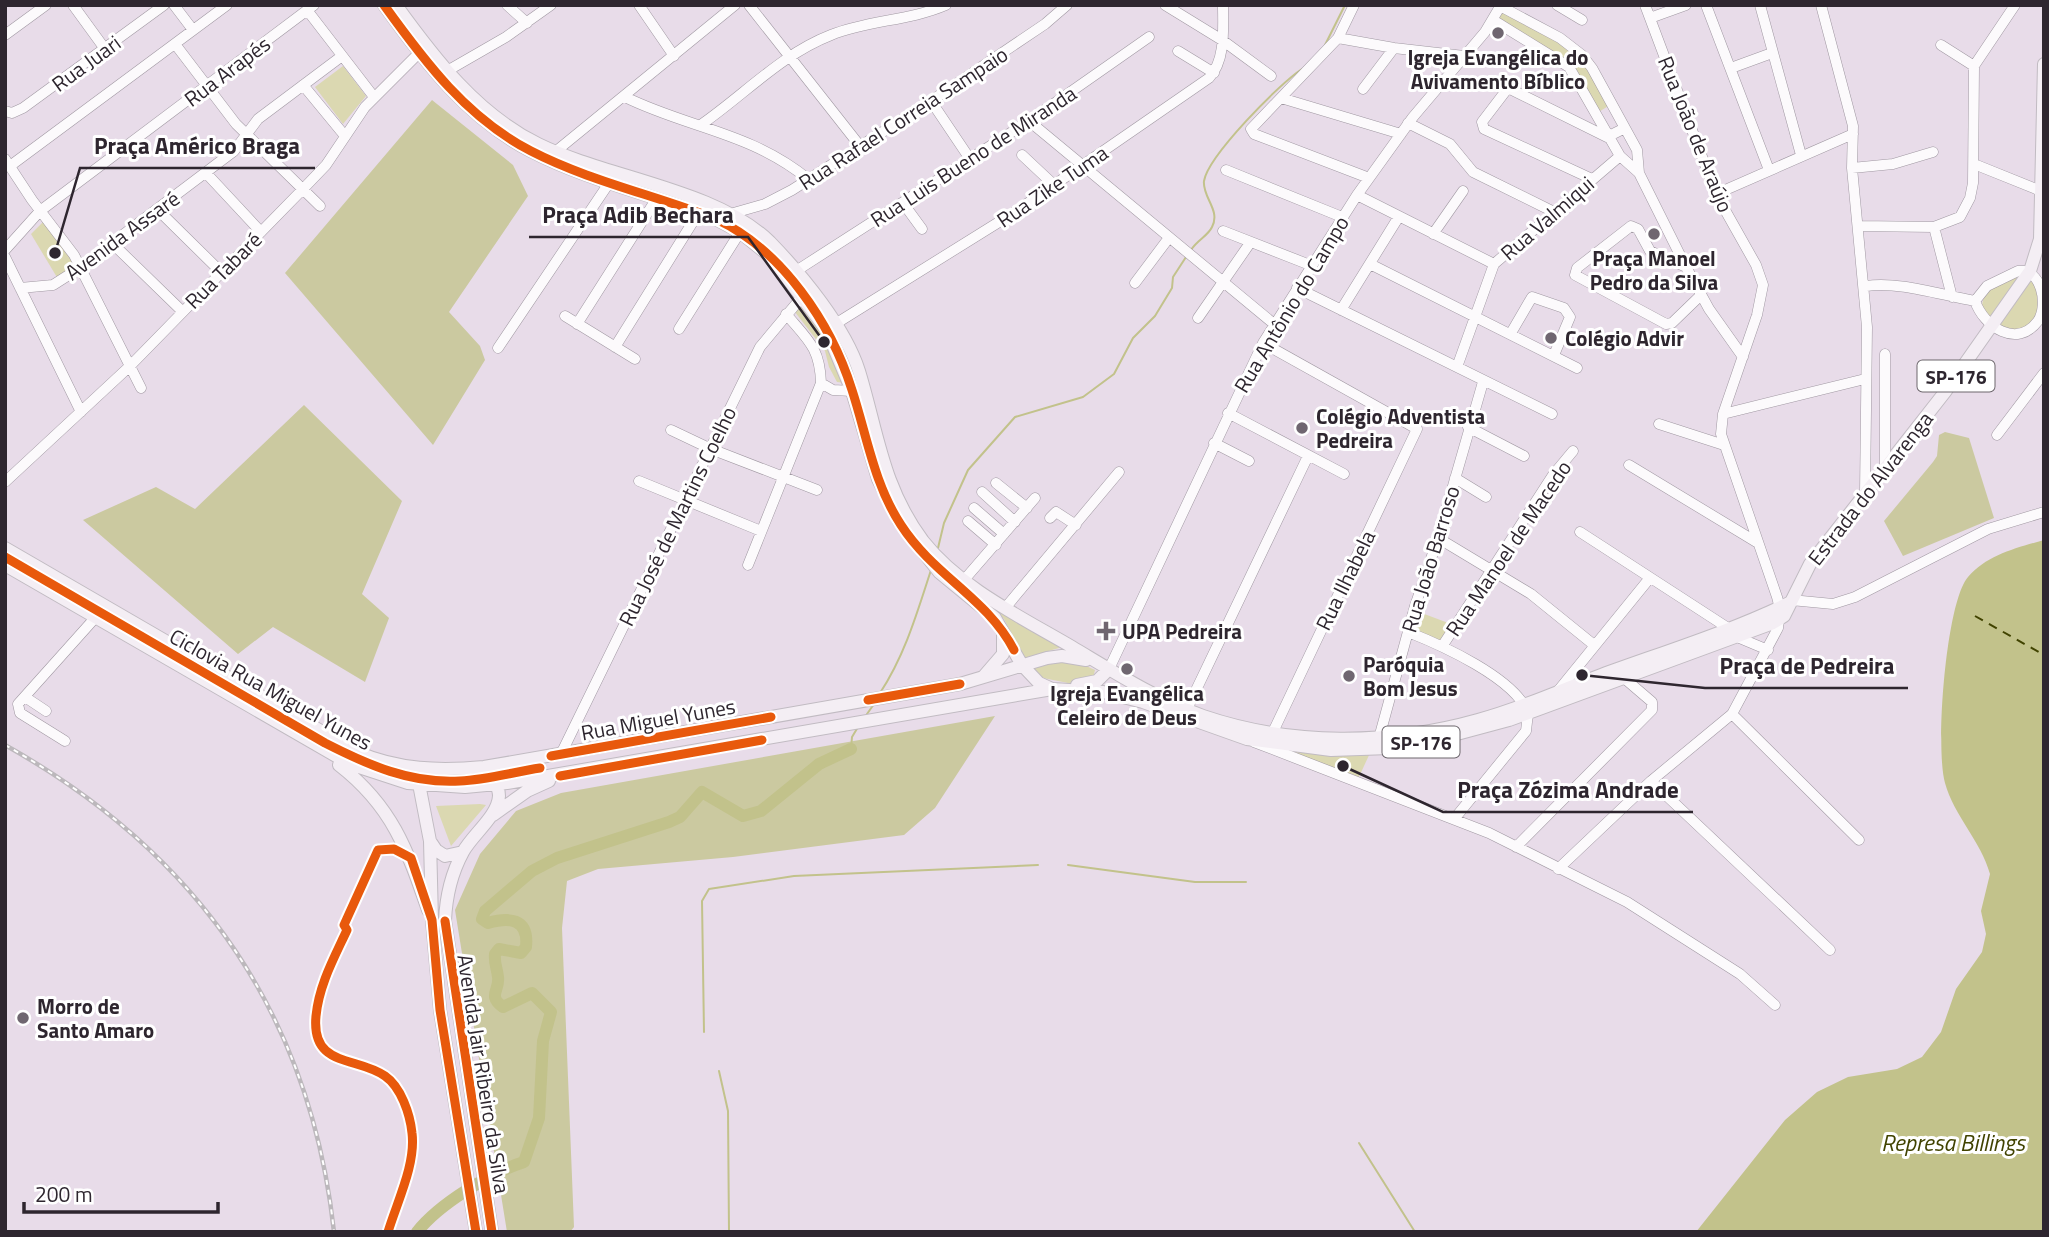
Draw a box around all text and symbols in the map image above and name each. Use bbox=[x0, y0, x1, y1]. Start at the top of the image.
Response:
marker: Igreja Evangélica do Avivamento Bíblico bbox=[1490, 25, 1506, 41]
street label: Rua Juari bbox=[45, 27, 127, 99]
street label: Rua Arapés bbox=[177, 28, 277, 114]
street label: Rua Rafael Correia Sampaio bbox=[792, 38, 1014, 198]
place label: Igreja Evangélica do Avivamento Bíblico bbox=[1407, 41, 1589, 97]
street label: Rua João de Araújo bbox=[1650, 51, 1742, 217]
street label: Rua Luis Bueno de Miranda bbox=[864, 77, 1083, 235]
callout: Praça Américo Braga bbox=[80, 124, 315, 168]
text: Praça Américo Braga bbox=[94, 128, 300, 163]
street label: Rua Zike Tuma bbox=[990, 137, 1115, 235]
street label: Rua Valmiqui bbox=[1493, 168, 1601, 268]
street label: Avenida Assaré bbox=[58, 182, 186, 288]
callout: Praça Adib Bechara bbox=[529, 193, 748, 237]
text: Praça Adib Bechara bbox=[542, 197, 734, 232]
street label: Rua Antônio do Campo bbox=[1225, 209, 1357, 399]
street label: Rua Tabaré bbox=[177, 224, 269, 316]
marker: Praça Manoel Pedro da Silva bbox=[1646, 226, 1662, 242]
place label: Praça Manoel Pedro da Silva bbox=[1590, 242, 1719, 298]
place label: Colégio Advir bbox=[1565, 322, 1684, 354]
marker: Colégio Advir bbox=[1543, 330, 1559, 346]
road number: SP-176 bbox=[1918, 360, 1994, 392]
place label: Colégio Adventista Pedreira bbox=[1316, 400, 1486, 456]
street label: Rua José de Martins Coelho bbox=[610, 401, 744, 631]
street label: Estrada do Alvarenga bbox=[1800, 404, 1941, 572]
marker: Colégio Adventista Pedreira bbox=[1294, 420, 1310, 436]
street label: Rua Manoel de Macedo bbox=[1437, 454, 1579, 642]
street label: Rua João Barroso bbox=[1392, 482, 1468, 636]
street label: Rua Ilhabela bbox=[1307, 524, 1383, 636]
place label: UPA Pedreira bbox=[1122, 615, 1242, 647]
street label: Ciclovia Rua Miguel Yunes bbox=[164, 620, 378, 758]
marker: UPA Pedreira bbox=[1096, 621, 1116, 641]
callout: Praça de Pedreira bbox=[1705, 644, 1908, 688]
place label: Paróquia Bom Jesus bbox=[1363, 648, 1458, 704]
text: Praça de Pedreira bbox=[1720, 648, 1894, 683]
marker: Igreja Evangélica Celeiro de Deus bbox=[1119, 661, 1135, 677]
marker: Paróquia Bom Jesus bbox=[1341, 668, 1357, 684]
place label: Igreja Evangélica Celeiro de Deus bbox=[1050, 677, 1204, 733]
street label: Rua Miguel Yunes bbox=[578, 690, 738, 748]
road number: SP-176 bbox=[1382, 726, 1460, 758]
callout: Praça Zózima Andrade bbox=[1443, 768, 1693, 812]
text: Praça Zózima Andrade bbox=[1457, 772, 1679, 807]
street label: Avenida Jair Ribeiro da Silva bbox=[449, 952, 519, 1196]
place label: Morro de Santo Amaro bbox=[37, 990, 154, 1046]
marker: Morro de Santo Amaro bbox=[15, 1010, 31, 1026]
water label: Represa Billings bbox=[1881, 1125, 2027, 1160]
scale bar bbox=[24, 1170, 219, 1214]
text: 200 m bbox=[35, 1178, 92, 1210]

